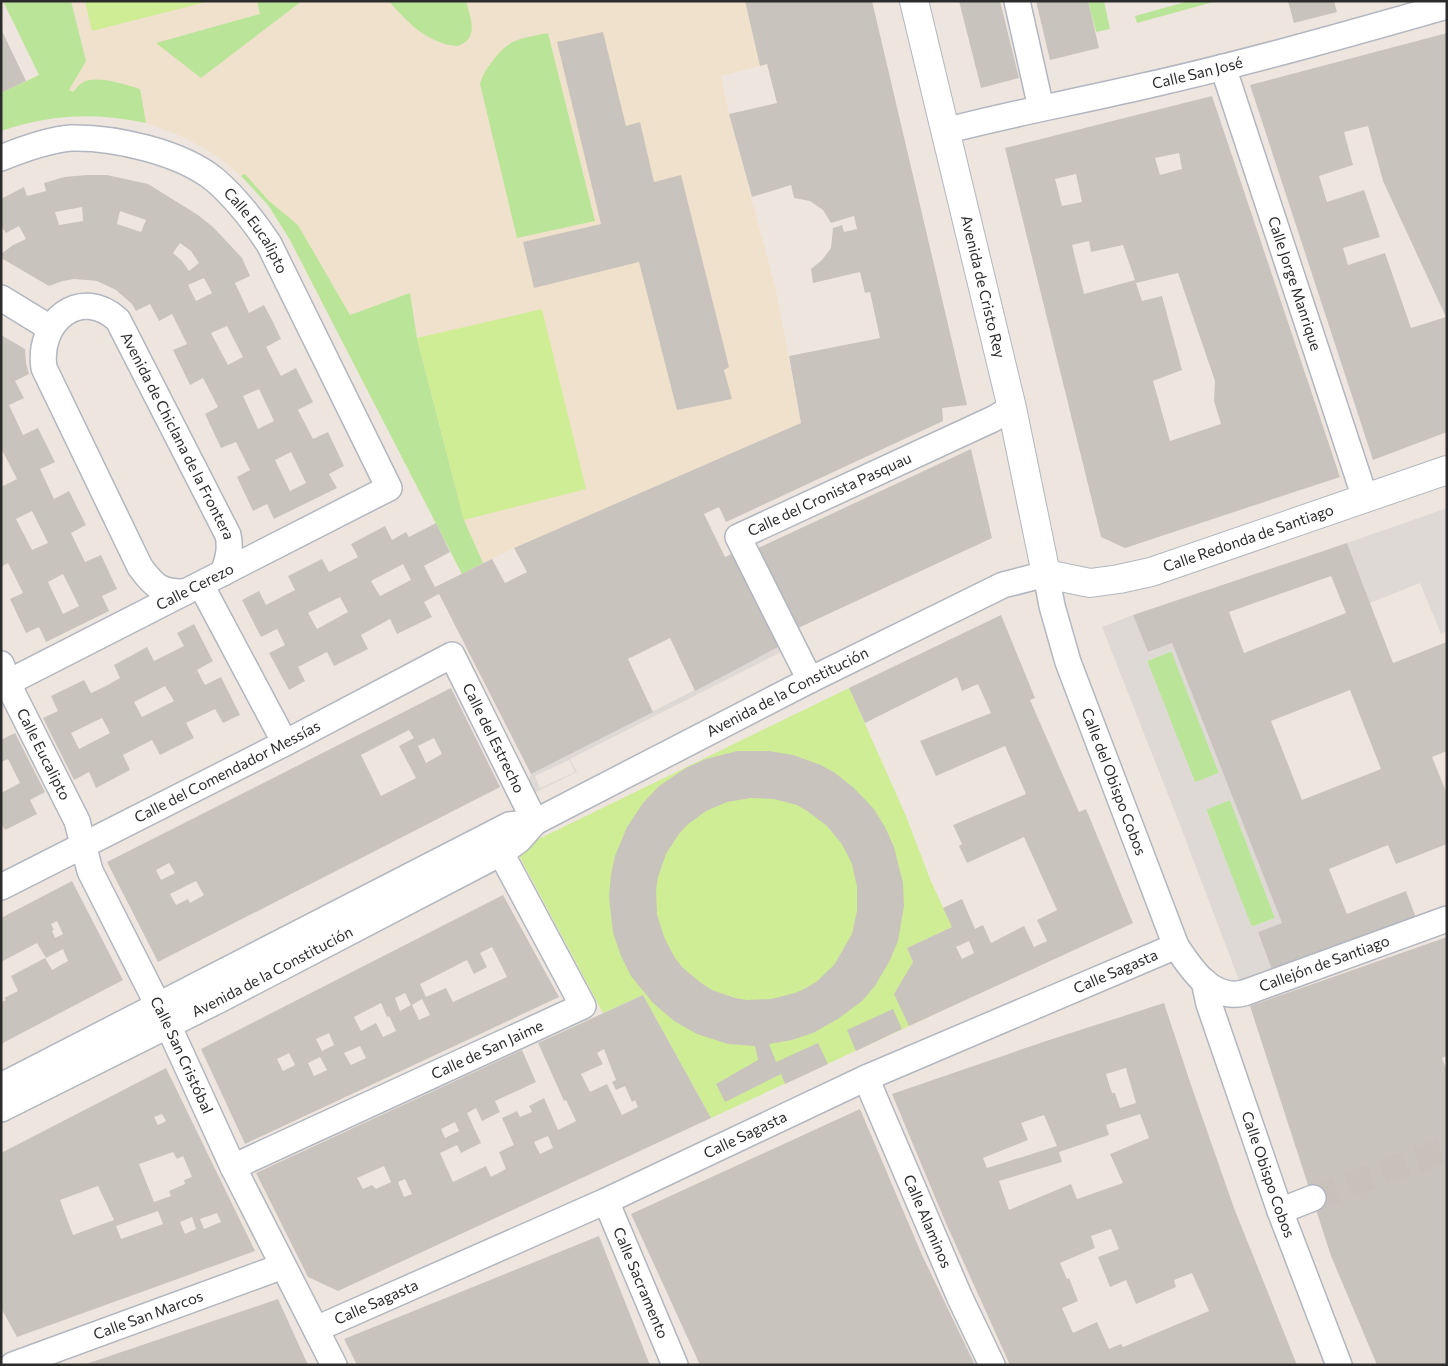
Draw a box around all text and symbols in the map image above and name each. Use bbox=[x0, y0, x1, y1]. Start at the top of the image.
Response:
street label: Calle San José bbox=[1150, 53, 1245, 92]
street label: Calle Eucalipto bbox=[220, 183, 292, 276]
street label: Avenida de Cristo Rey bbox=[958, 213, 1010, 360]
street label: Calle Jorge Manrique bbox=[1265, 214, 1326, 353]
street label: Avenida de Chiclana de la Frontera bbox=[118, 329, 239, 541]
street label: Calle del Cronista Pasquau bbox=[744, 448, 914, 539]
street label: Calle Redonda de Santiago bbox=[1160, 500, 1336, 575]
street label: Calle Cerezo bbox=[153, 559, 236, 613]
street label: Avenida de la Constitución bbox=[703, 643, 871, 740]
street label: Calle del Estrecho bbox=[459, 680, 529, 796]
street label: Calle Eucalipto bbox=[14, 705, 75, 803]
street label: Calle del Obispo Cobos bbox=[1078, 705, 1151, 858]
street label: Calle del Comendador Messías bbox=[131, 716, 323, 826]
street label: Avenida de la Constitución bbox=[188, 922, 356, 1020]
street label: Callejón de Santiago bbox=[1256, 931, 1392, 995]
street label: Calle Sagasta bbox=[1070, 945, 1160, 997]
street label: Calle San Cristóbal bbox=[147, 993, 217, 1116]
street label: Calle de San Jaime bbox=[428, 1016, 546, 1083]
street label: Calle Sagasta bbox=[700, 1107, 789, 1162]
street label: Calle Obispo Cobos bbox=[1238, 1109, 1299, 1240]
street label: Calle Alaminos bbox=[900, 1172, 956, 1271]
street label: Calle Sacramento bbox=[610, 1224, 673, 1341]
street label: Calle Sagasta bbox=[331, 1275, 421, 1328]
street label: Calle San Marcos bbox=[90, 1286, 205, 1343]

